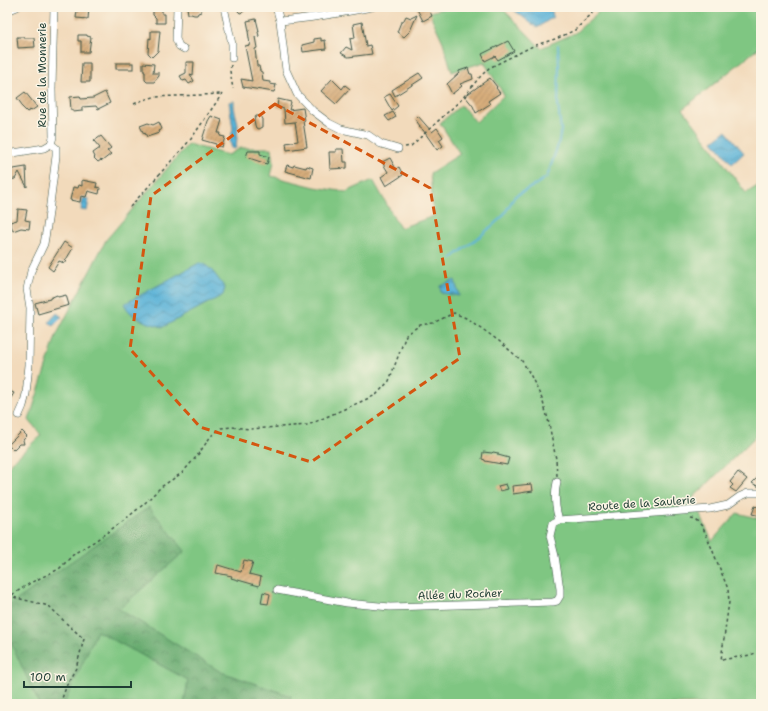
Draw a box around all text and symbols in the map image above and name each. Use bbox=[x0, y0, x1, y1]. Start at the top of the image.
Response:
street label: Rue de la Monnerie bbox=[35, 23, 50, 127]
street label: Route de la Saulerie bbox=[588, 492, 696, 515]
street label: Allée du Rocher bbox=[417, 586, 503, 603]
scale bar bbox=[24, 663, 131, 689]
text: 100 m bbox=[30, 669, 66, 685]

